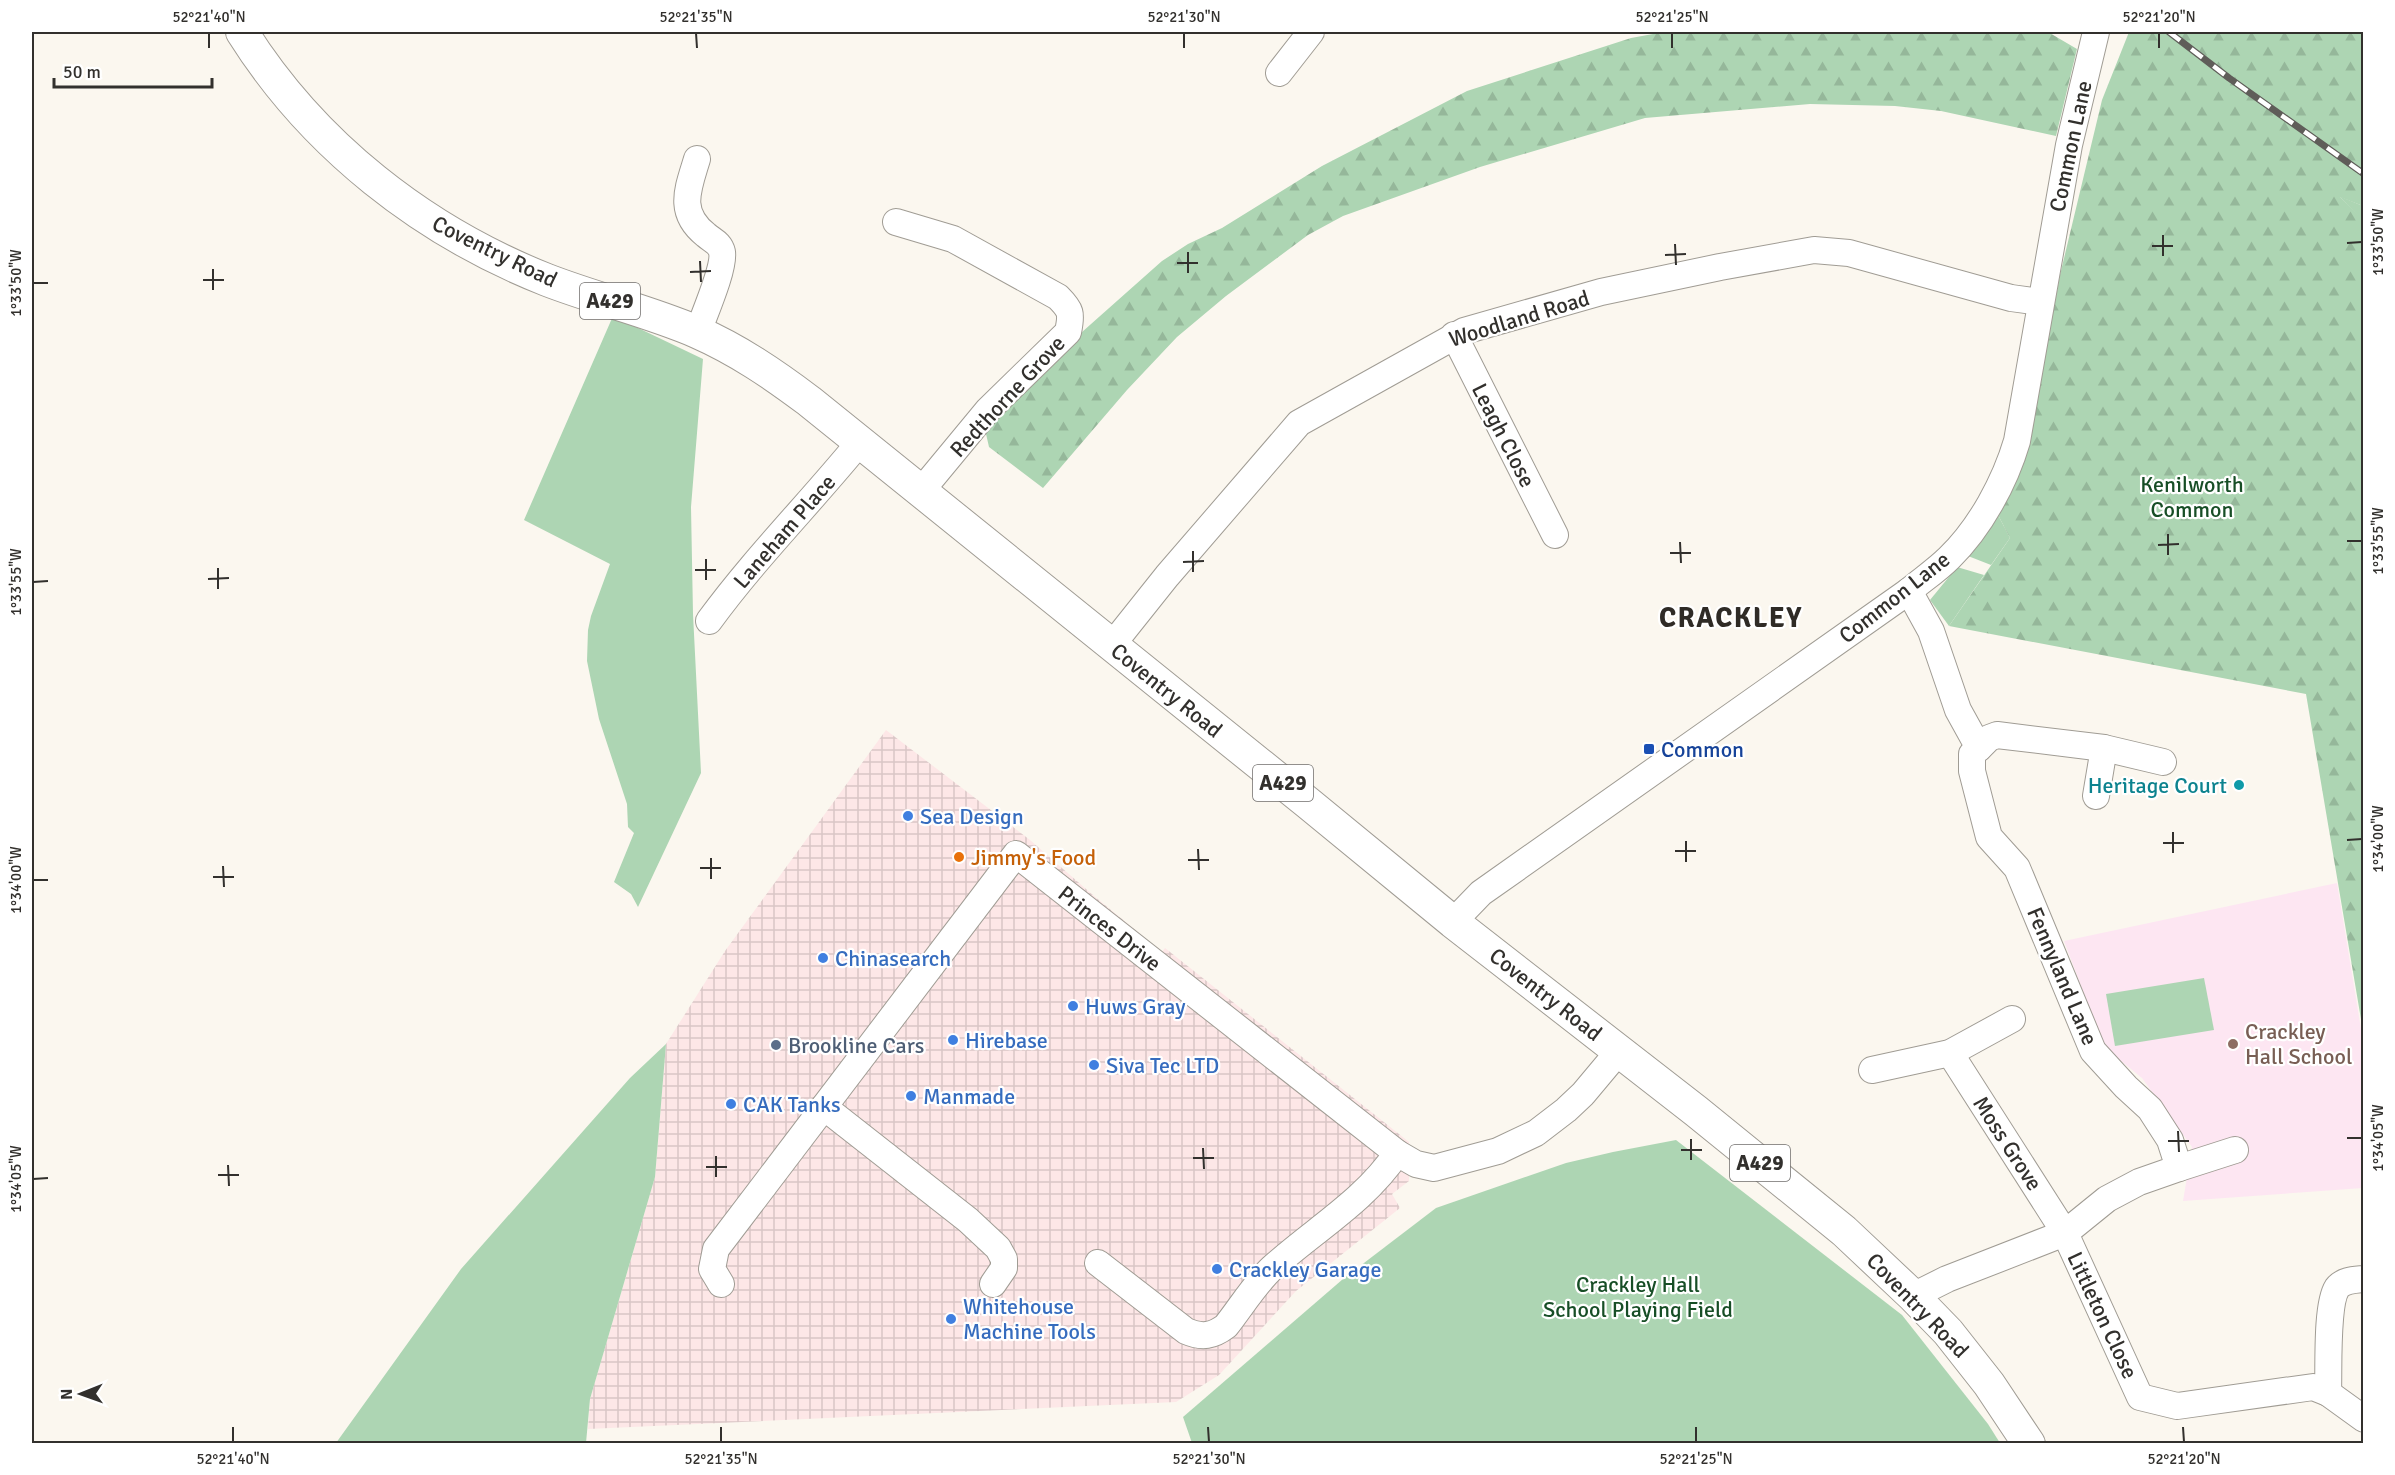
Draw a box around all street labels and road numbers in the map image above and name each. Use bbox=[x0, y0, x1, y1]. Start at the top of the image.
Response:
street label: Common Lane bbox=[2043, 78, 2098, 214]
street label: Coventry Road bbox=[428, 210, 562, 293]
road number: A429 bbox=[580, 283, 640, 319]
street label: Woodland Road bbox=[1446, 284, 1593, 353]
street label: Redthorne Grove bbox=[944, 330, 1071, 463]
street label: Leagh Close bbox=[1466, 379, 1541, 492]
street label: Laneham Place bbox=[728, 469, 841, 594]
street label: Common Lane bbox=[1833, 546, 1955, 649]
street label: Coventry Road bbox=[1105, 637, 1228, 744]
road number: A429 bbox=[1253, 765, 1313, 801]
street label: Princes Drive bbox=[1053, 880, 1167, 977]
street label: Fennyland Lane bbox=[2021, 903, 2104, 1049]
street label: Coventry Road bbox=[1484, 942, 1607, 1047]
street label: Moss Grove bbox=[1967, 1091, 2048, 1196]
road number: A429 bbox=[1730, 1145, 1790, 1181]
street label: Coventry Road bbox=[1861, 1247, 1974, 1364]
street label: Littleton Close bbox=[2061, 1247, 2144, 1383]

